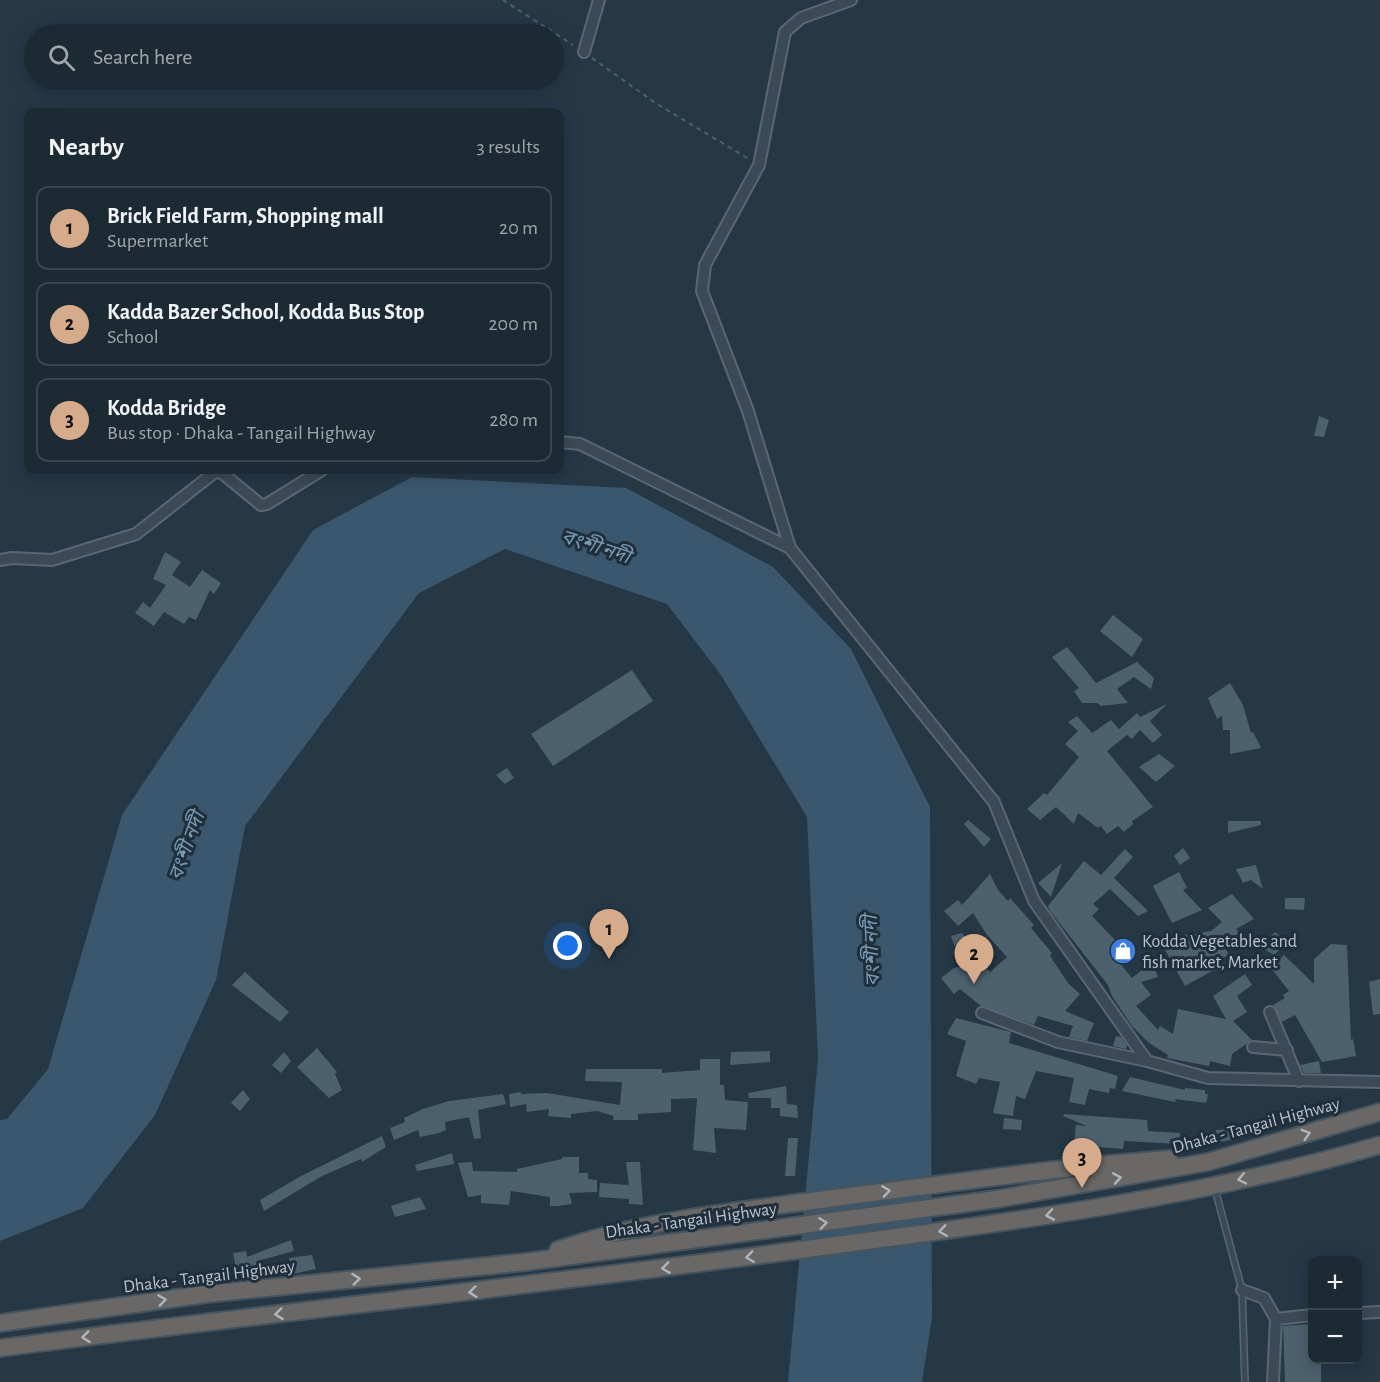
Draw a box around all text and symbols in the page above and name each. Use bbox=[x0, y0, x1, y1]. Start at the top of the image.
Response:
search box bbox=[24, 24, 564, 90]
icon: search bbox=[45, 41, 78, 74]
text: Search here bbox=[93, 46, 192, 68]
text: Nearby bbox=[48, 134, 124, 160]
text: 3 results bbox=[476, 137, 540, 157]
text: Brick Field Farm, Shopping mall bbox=[107, 205, 384, 227]
text: 1 bbox=[66, 218, 73, 238]
text: 20 m bbox=[499, 218, 538, 238]
text: Supermarket bbox=[107, 231, 208, 251]
text: Kadda Bazer School, Kodda Bus Stop bbox=[107, 301, 424, 323]
text: 2 bbox=[65, 314, 74, 334]
text: 200 m bbox=[488, 314, 538, 334]
text: School bbox=[107, 327, 159, 347]
text: Kodda Bridge bbox=[107, 397, 226, 419]
text: 3 bbox=[65, 410, 74, 430]
text: 280 m bbox=[490, 410, 538, 430]
text: Bus stop · Dhaka - Tangail Highway bbox=[107, 423, 375, 443]
water label: বংশী নদী bbox=[559, 524, 637, 569]
water label: বংশী নদী bbox=[163, 805, 210, 883]
pin: 1 bbox=[590, 910, 628, 959]
water label: বংশী নদী bbox=[858, 911, 883, 987]
your location bbox=[553, 931, 582, 960]
place label: Kodda Vegetables and fish market, Market bbox=[1142, 933, 1297, 972]
pin: 2 bbox=[954, 934, 994, 984]
shop icon: Kodda Vegetables and fish market, Market bbox=[1108, 936, 1138, 966]
street label: Dhaka - Tangail Highway bbox=[1171, 1095, 1342, 1157]
one-way arrow bbox=[1301, 1128, 1311, 1141]
pin: 3 bbox=[1062, 1138, 1102, 1188]
one-way arrow bbox=[1111, 1172, 1121, 1185]
one-way arrow bbox=[1237, 1172, 1247, 1185]
one-way arrow bbox=[882, 1186, 891, 1198]
street label: Dhaka - Tangail Highway bbox=[604, 1200, 778, 1242]
one-way arrow bbox=[1045, 1208, 1055, 1220]
one-way arrow bbox=[818, 1217, 827, 1229]
one-way arrow bbox=[938, 1224, 948, 1237]
one-way arrow bbox=[745, 1251, 754, 1263]
map controls bbox=[1308, 1256, 1362, 1364]
button: + bbox=[1308, 1256, 1362, 1310]
street label: Dhaka - Tangail Highway bbox=[122, 1258, 296, 1296]
one-way arrow bbox=[662, 1261, 671, 1274]
one-way arrow bbox=[351, 1273, 360, 1286]
one-way arrow bbox=[468, 1285, 478, 1298]
one-way arrow bbox=[157, 1295, 166, 1307]
one-way arrow bbox=[275, 1307, 284, 1320]
button: − bbox=[1308, 1310, 1362, 1364]
one-way arrow bbox=[81, 1331, 90, 1343]

